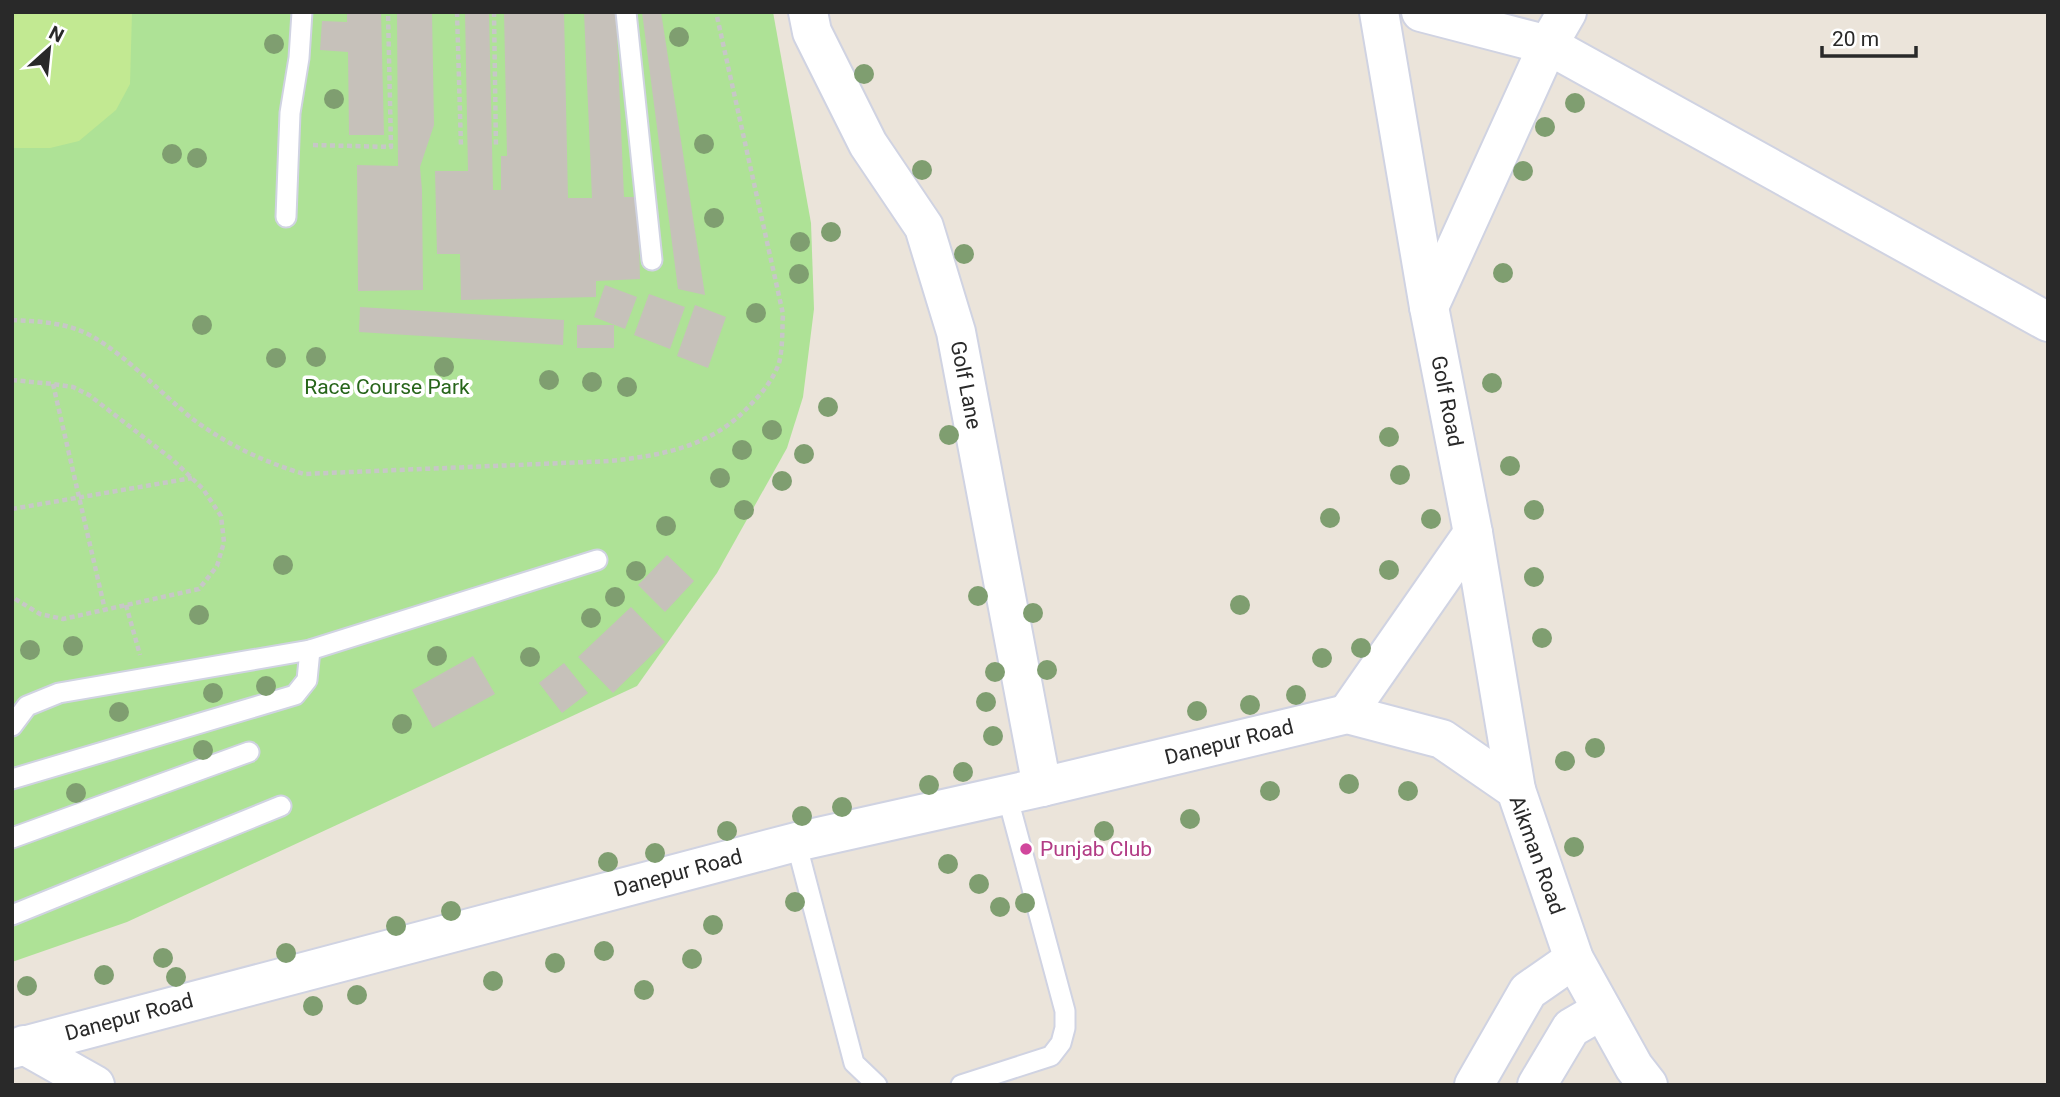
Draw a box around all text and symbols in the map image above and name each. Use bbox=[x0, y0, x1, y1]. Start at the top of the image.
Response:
north arrow bbox=[14, 14, 84, 84]
scale bar bbox=[1822, 14, 1916, 58]
text: N bbox=[45, 21, 68, 48]
text: 20 m bbox=[1832, 27, 1879, 51]
street label: Golf Lane bbox=[946, 339, 986, 431]
street label: Golf Road bbox=[1426, 354, 1468, 448]
park label: Race Course Park bbox=[304, 375, 470, 399]
street label: Danepur Road bbox=[1162, 714, 1296, 770]
street label: Aikman Road bbox=[1504, 793, 1570, 917]
place label: Punjab Club bbox=[1040, 837, 1152, 861]
marker: Punjab Club bbox=[1018, 841, 1034, 857]
street label: Danepur Road bbox=[611, 844, 745, 902]
street label: Danepur Road bbox=[62, 988, 196, 1046]

